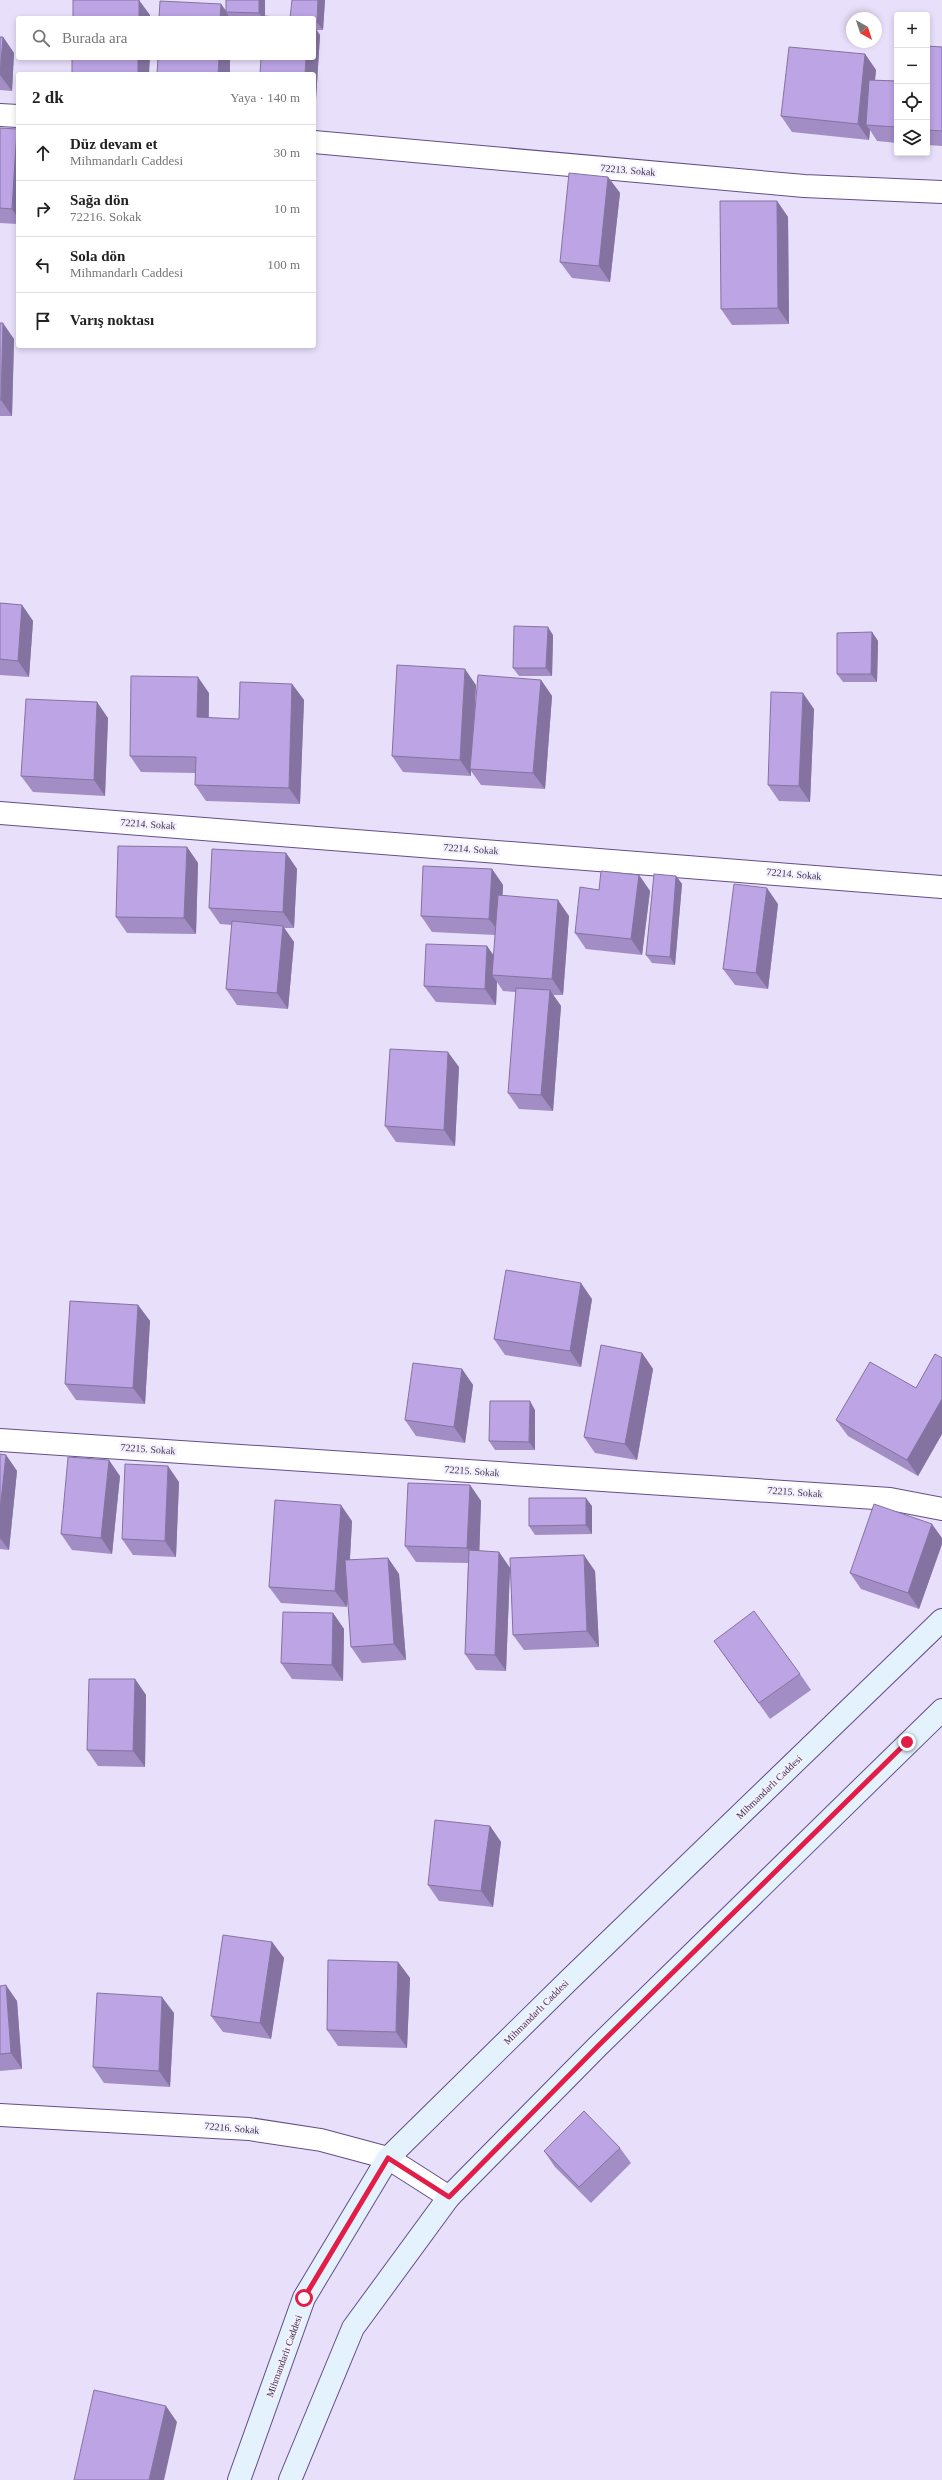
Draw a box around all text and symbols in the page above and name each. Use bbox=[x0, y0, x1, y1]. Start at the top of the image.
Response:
north arrow bbox=[846, 12, 882, 48]
map controls bbox=[894, 12, 930, 156]
button: + bbox=[894, 12, 930, 48]
search box bbox=[16, 16, 316, 60]
icon: search bbox=[30, 27, 52, 49]
text: Burada ara bbox=[62, 30, 127, 46]
button: − bbox=[894, 48, 930, 84]
button: locate bbox=[894, 84, 930, 120]
text: 2 dk bbox=[32, 88, 64, 107]
text: Yaya · 140 m bbox=[230, 90, 300, 105]
button: layers bbox=[894, 120, 930, 156]
text: Düz devam et bbox=[70, 136, 157, 152]
icon: ahead bbox=[32, 142, 54, 164]
text: 30 m bbox=[274, 145, 300, 160]
text: Mihmandarlı Caddesi bbox=[70, 153, 183, 168]
street label: 72213. Sokak bbox=[600, 162, 656, 178]
text: Sağa dön bbox=[70, 192, 129, 208]
icon: right bbox=[32, 198, 54, 220]
text: 10 m bbox=[274, 201, 300, 216]
text: 72216. Sokak bbox=[70, 209, 142, 224]
text: Sola dön bbox=[70, 248, 125, 264]
icon: left bbox=[32, 254, 54, 276]
text: 100 m bbox=[267, 257, 300, 272]
text: Mihmandarlı Caddesi bbox=[70, 265, 183, 280]
icon: arrive bbox=[32, 310, 54, 332]
text: Varış noktası bbox=[70, 312, 154, 328]
street label: 72214. Sokak bbox=[120, 817, 176, 831]
street label: 72214. Sokak bbox=[443, 842, 499, 856]
street label: 72214. Sokak bbox=[766, 866, 822, 882]
street label: 72215. Sokak bbox=[120, 1442, 176, 1456]
street label: 72215. Sokak bbox=[444, 1464, 500, 1478]
street label: 72215. Sokak bbox=[767, 1485, 823, 1499]
route end bbox=[898, 1733, 916, 1751]
street label: Mihmandarlı Caddesi bbox=[734, 1753, 804, 1821]
street label: Mihmandarlı Caddesi bbox=[501, 1977, 571, 2047]
street label: 72216. Sokak bbox=[204, 2120, 260, 2136]
route start bbox=[295, 2289, 313, 2307]
street label: Mihmandarlı Caddesi bbox=[264, 2313, 304, 2399]

